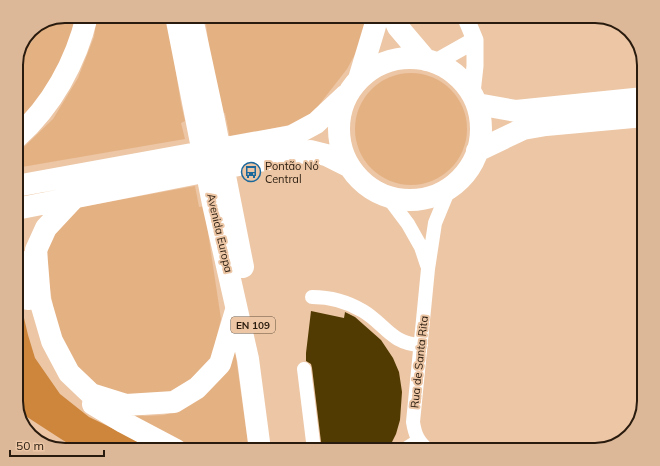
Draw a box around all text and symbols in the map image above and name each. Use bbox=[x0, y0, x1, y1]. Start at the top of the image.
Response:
place label: Pontão Nó Central bbox=[265, 159, 319, 186]
bus stop icon: Pontão Nó Central bbox=[240, 161, 262, 183]
street label: Avenida Europa bbox=[204, 192, 236, 274]
street label: Rua de Santa Rita bbox=[407, 315, 431, 409]
road number: EN 109 bbox=[231, 317, 275, 333]
scale bar bbox=[10, 432, 104, 458]
text: 50 m bbox=[16, 438, 44, 453]

